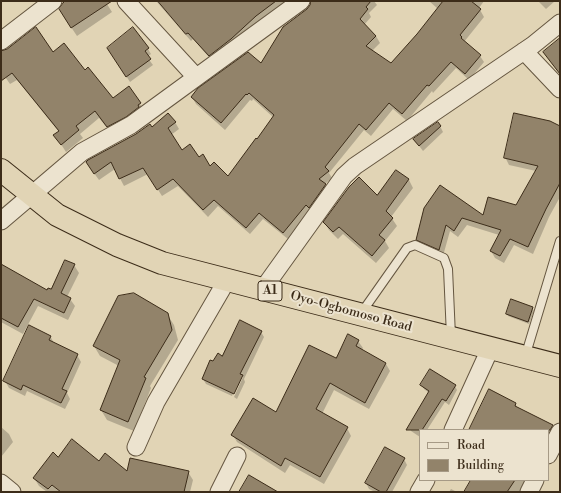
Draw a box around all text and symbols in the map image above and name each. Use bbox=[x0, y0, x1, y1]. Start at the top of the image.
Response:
road number: A1 bbox=[258, 281, 282, 301]
street label: Oyo-Ogbomoso Road bbox=[289, 288, 413, 336]
legend bbox=[419, 429, 549, 481]
text: Road bbox=[457, 438, 485, 453]
text: Building bbox=[457, 458, 504, 473]

